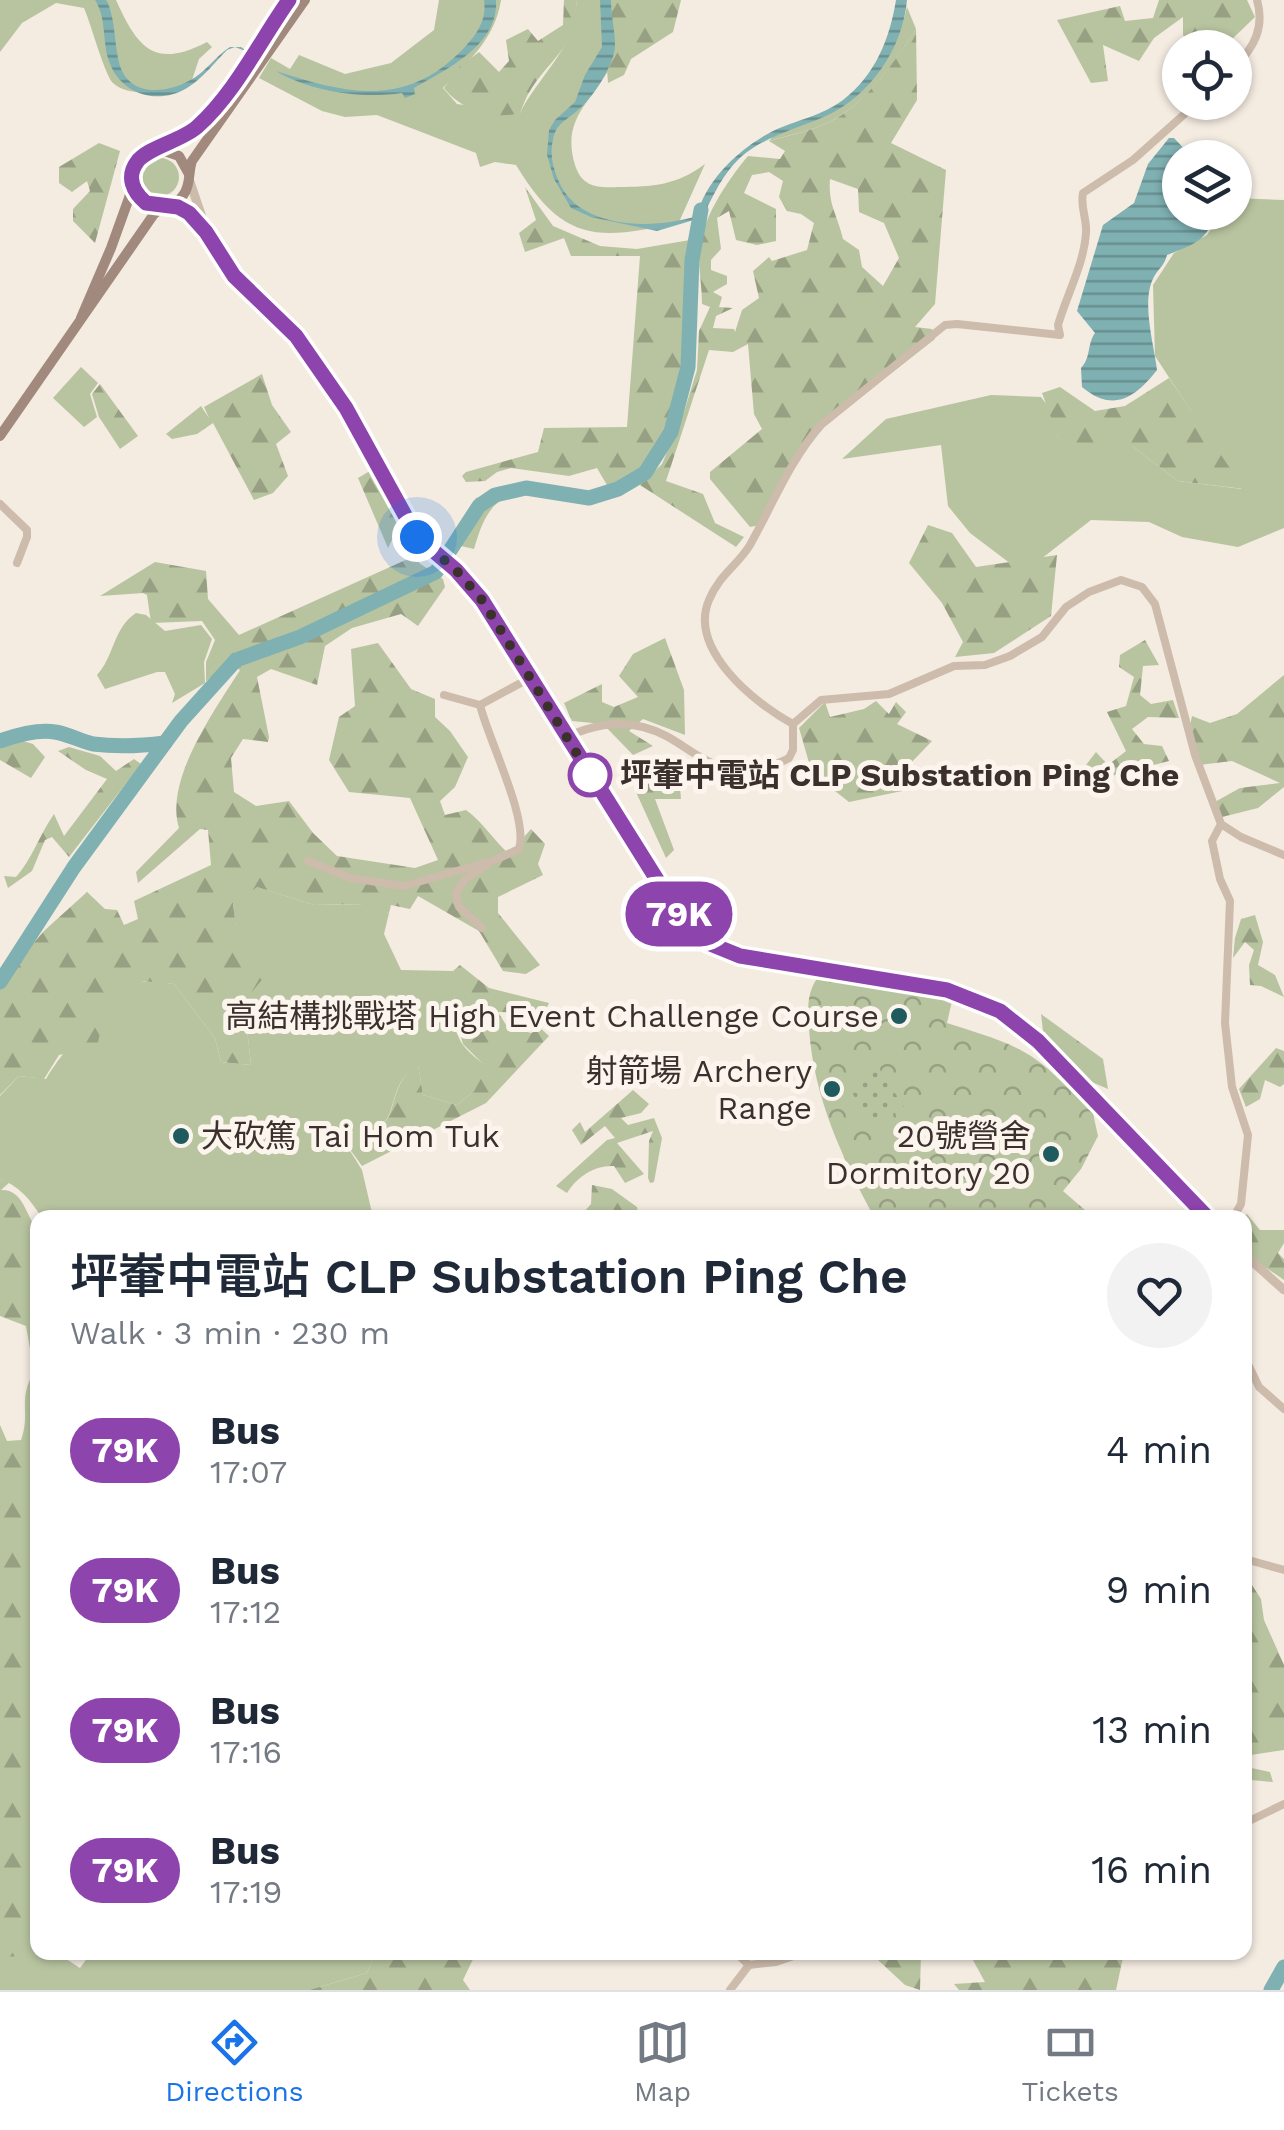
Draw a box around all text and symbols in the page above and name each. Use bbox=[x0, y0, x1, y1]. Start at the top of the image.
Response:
map controls bbox=[1162, 30, 1252, 230]
button: locate bbox=[1162, 30, 1252, 120]
button: layers bbox=[1162, 140, 1252, 230]
your location bbox=[392, 512, 442, 562]
marker: 坪輋中電站 CLP Substation Ping Che bbox=[569, 754, 611, 796]
place label: 坪輋中電站 CLP Substation Ping Che bbox=[620, 756, 1179, 794]
line badge: 79K bbox=[622, 882, 736, 946]
text: 79K bbox=[645, 893, 713, 935]
place label: 高結構挑戰塔 High Event Challenge Course bbox=[225, 997, 879, 1035]
marker: 高結構挑戰塔 High Event Challenge Course bbox=[888, 1005, 910, 1027]
place label: 射箭場 Archery Range bbox=[586, 1052, 812, 1127]
marker: 射箭場 Archery Range bbox=[821, 1078, 843, 1100]
place label: 大砍篤 Tai Hom Tuk bbox=[201, 1117, 500, 1155]
place label: 20號營舍 Dormitory 20 bbox=[826, 1117, 1031, 1192]
marker: 大砍篤 Tai Hom Tuk bbox=[170, 1125, 192, 1147]
marker: 20號營舍 Dormitory 20 bbox=[1040, 1143, 1062, 1165]
button: heart bbox=[1107, 1243, 1212, 1348]
text: 坪輋中電站 CLP Substation Ping Che bbox=[70, 1248, 908, 1305]
text: Walk · 3 min · 230 m bbox=[70, 1314, 390, 1352]
text: Bus bbox=[210, 1409, 280, 1453]
text: 4 min bbox=[1106, 1428, 1212, 1472]
text: 79K bbox=[91, 1429, 159, 1471]
text: 17:07 bbox=[210, 1453, 287, 1491]
text: Bus bbox=[210, 1549, 280, 1593]
text: 9 min bbox=[1106, 1568, 1212, 1612]
text: 79K bbox=[91, 1569, 159, 1611]
text: 17:12 bbox=[210, 1593, 281, 1631]
text: Bus bbox=[210, 1689, 280, 1733]
text: 13 min bbox=[1092, 1708, 1212, 1752]
text: 79K bbox=[91, 1709, 159, 1751]
text: 17:16 bbox=[210, 1733, 282, 1771]
text: Bus bbox=[210, 1829, 280, 1873]
text: 16 min bbox=[1091, 1848, 1212, 1892]
text: 79K bbox=[91, 1849, 159, 1891]
text: 17:19 bbox=[210, 1873, 282, 1911]
tab: Directions bbox=[165, 2015, 304, 2108]
tab: Map bbox=[634, 2015, 691, 2108]
tab: Tickets bbox=[1022, 2015, 1119, 2108]

